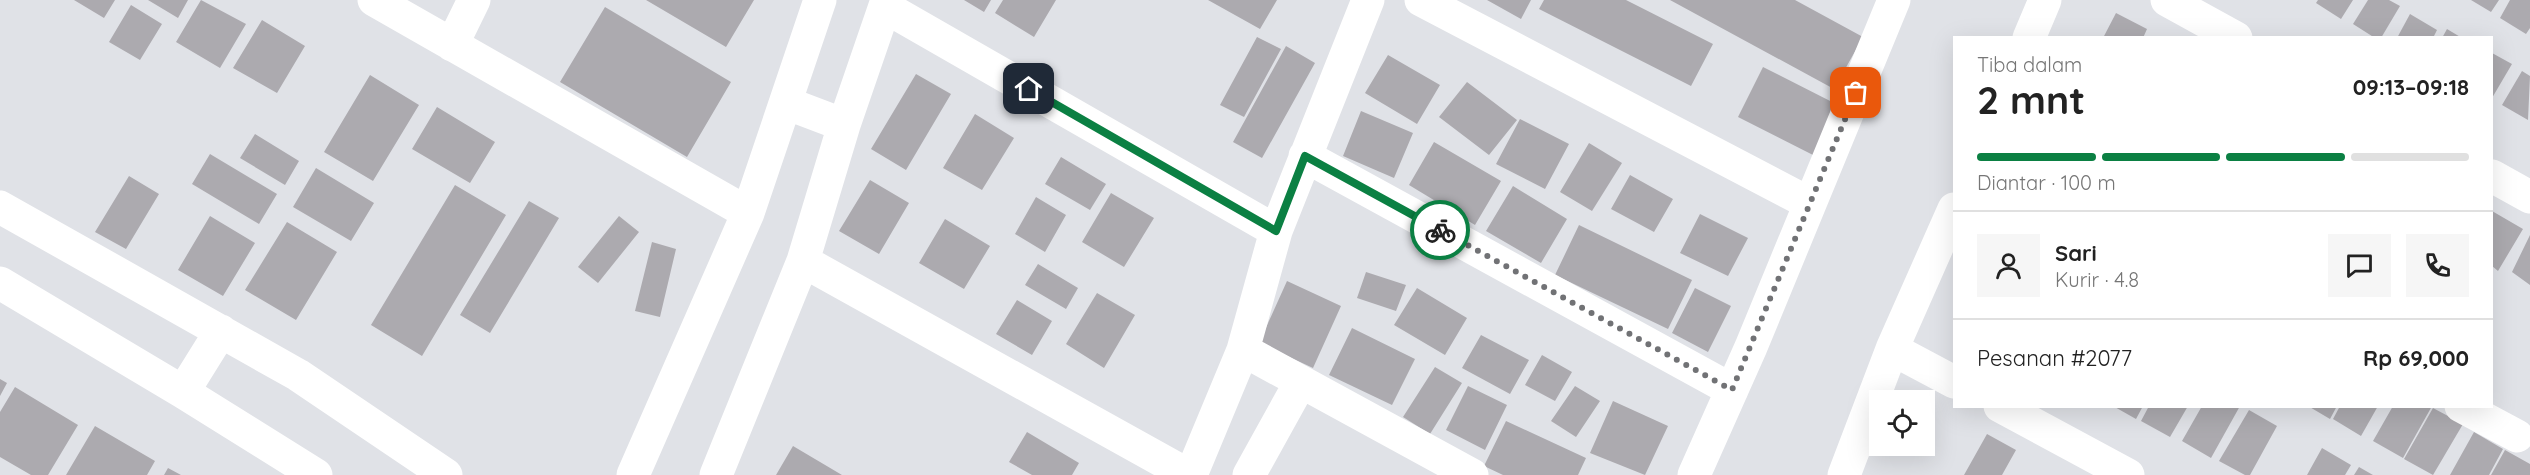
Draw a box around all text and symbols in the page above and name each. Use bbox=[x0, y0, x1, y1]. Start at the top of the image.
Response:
text: Tiba dalam bbox=[1977, 52, 2082, 77]
pin bbox=[1003, 63, 1054, 114]
pin bbox=[1830, 67, 1881, 118]
icon: home bbox=[1012, 72, 1045, 105]
text: 09:13–09:18 bbox=[2353, 73, 2469, 101]
text: 2 mnt bbox=[1977, 75, 2085, 124]
icon: bag bbox=[1839, 76, 1872, 109]
text: Diantar · 100 m bbox=[1977, 170, 2116, 195]
courier bbox=[1410, 200, 1470, 260]
icon: bike bbox=[1424, 214, 1457, 247]
button: person bbox=[1977, 234, 2040, 297]
button: chat bbox=[2328, 234, 2391, 297]
button: phone bbox=[2406, 234, 2469, 297]
text: Sari bbox=[2055, 239, 2097, 267]
text: Kurir · 4.8 bbox=[2055, 267, 2139, 292]
text: Pesanan #2077 bbox=[1977, 344, 2132, 372]
text: Rp 69,000 bbox=[2363, 344, 2469, 372]
map controls bbox=[1869, 390, 1935, 456]
button: locate bbox=[1869, 390, 1935, 456]

